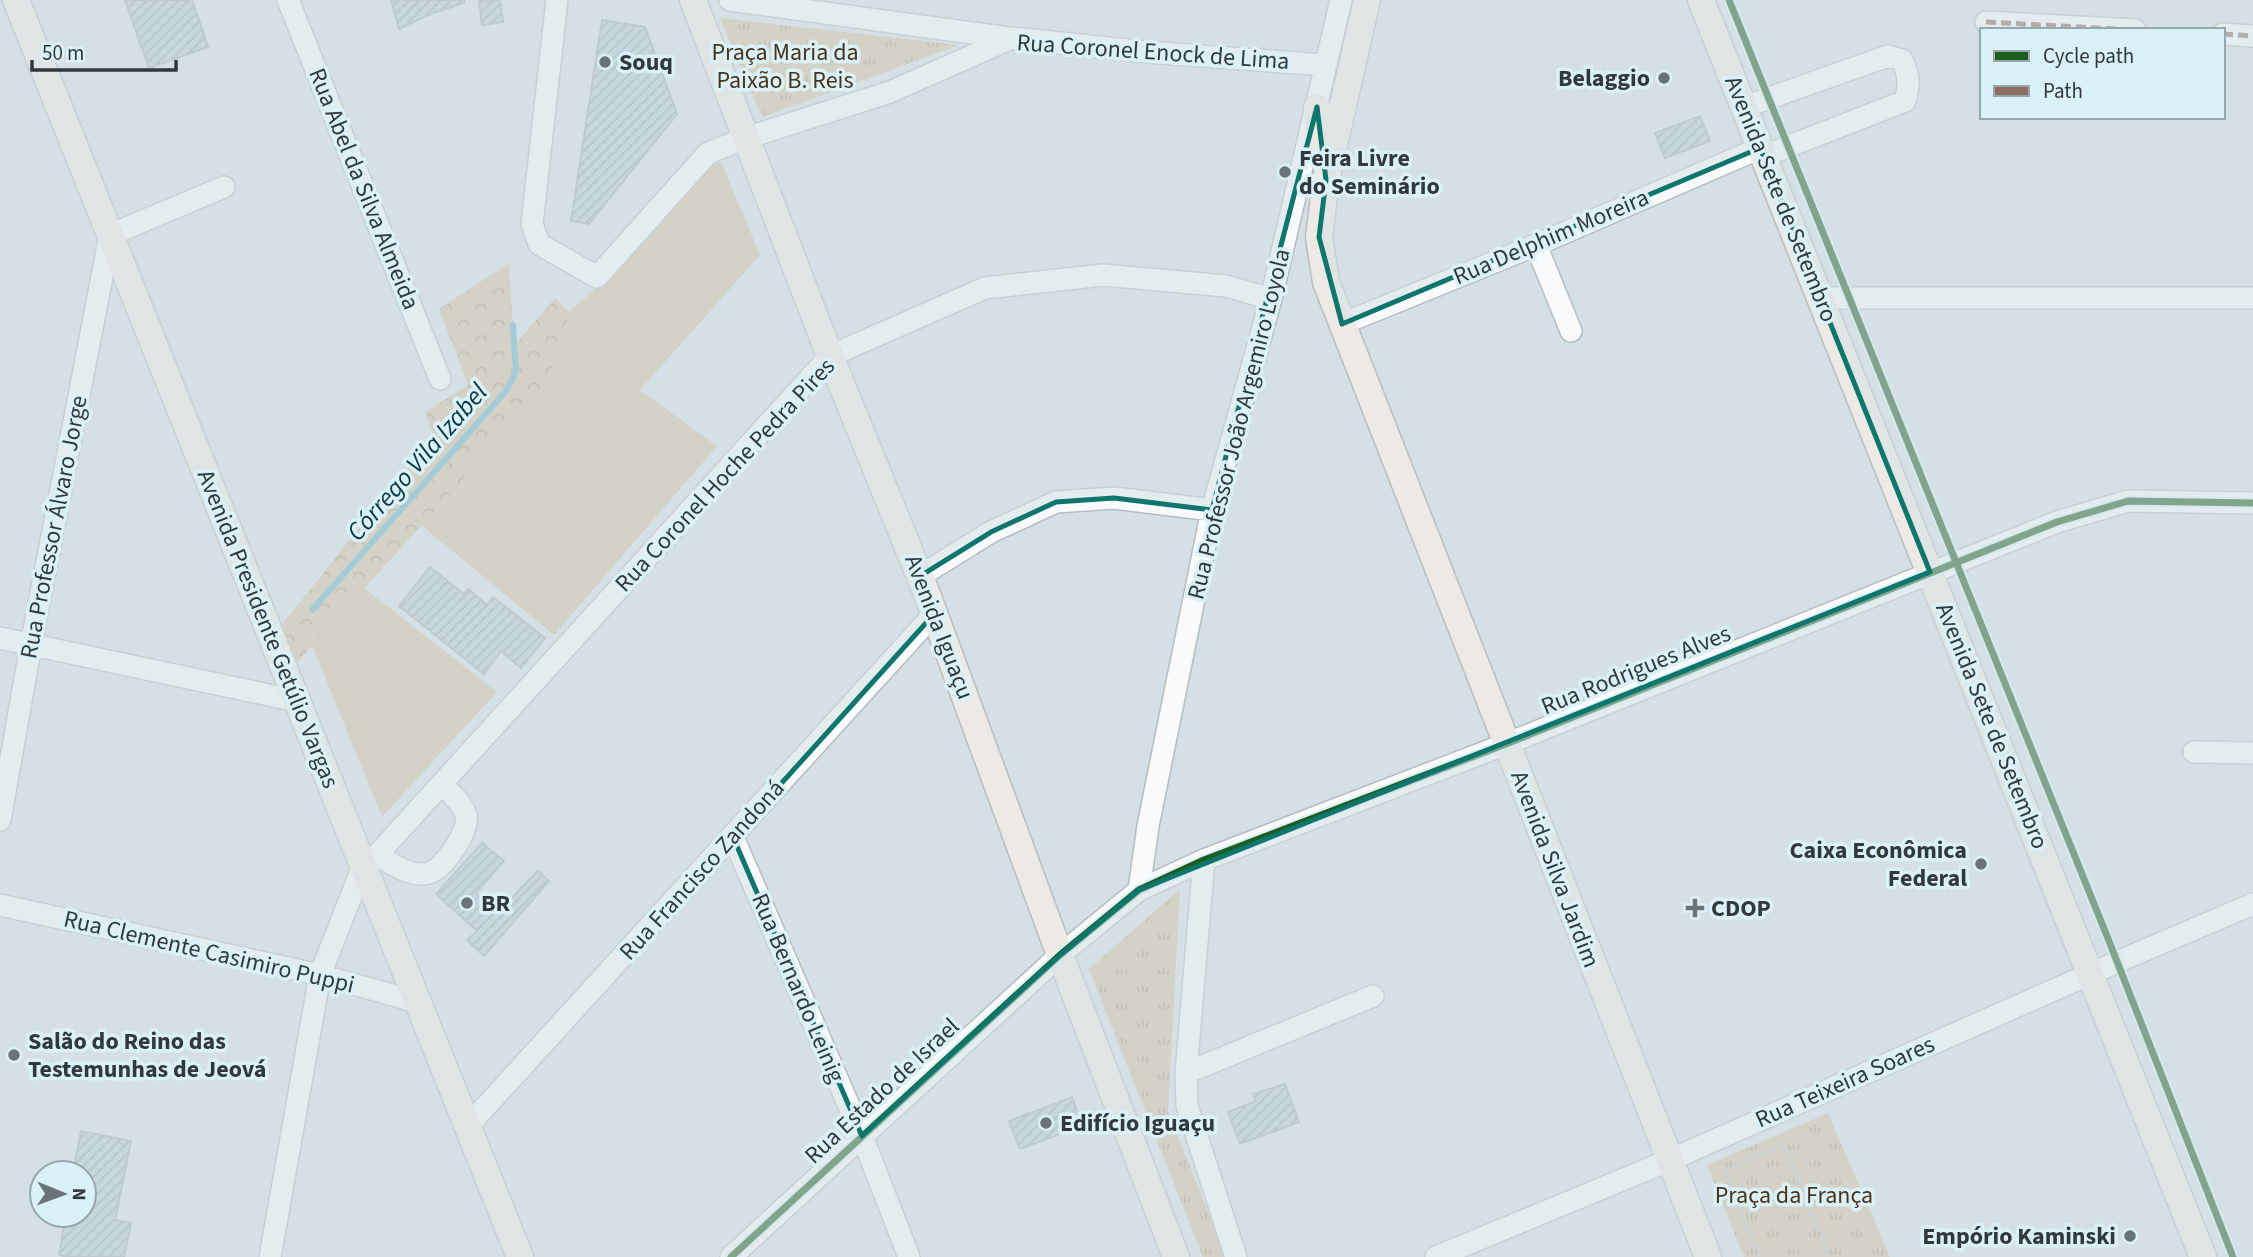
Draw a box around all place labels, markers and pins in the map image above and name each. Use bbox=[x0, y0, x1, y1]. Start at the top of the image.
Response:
place label: Souq bbox=[619, 45, 673, 80]
marker: Souq bbox=[597, 54, 613, 70]
place label: Belaggio bbox=[1558, 61, 1650, 96]
marker: Belaggio bbox=[1656, 70, 1672, 86]
place label: Feira Livre do Seminário bbox=[1299, 141, 1440, 204]
marker: Feira Livre do Seminário bbox=[1277, 164, 1293, 180]
place label: Caixa Econômica Federal bbox=[1790, 833, 1967, 896]
marker: Caixa Econômica Federal bbox=[1973, 856, 1989, 872]
place label: BR bbox=[481, 886, 511, 921]
place label: CDOP bbox=[1711, 891, 1771, 926]
marker: BR bbox=[459, 895, 475, 911]
marker: CDOP bbox=[1685, 898, 1705, 918]
place label: Salão do Reino das Testemunhas de Jeová bbox=[28, 1024, 266, 1087]
marker: Salão do Reino das Testemunhas de Jeová bbox=[6, 1047, 22, 1063]
place label: Edifício Iguaçu bbox=[1060, 1106, 1215, 1141]
marker: Edifício Iguaçu bbox=[1038, 1115, 1054, 1131]
place label: Empório Kaminski bbox=[1922, 1219, 2116, 1254]
marker: Empório Kaminski bbox=[2122, 1228, 2138, 1244]

